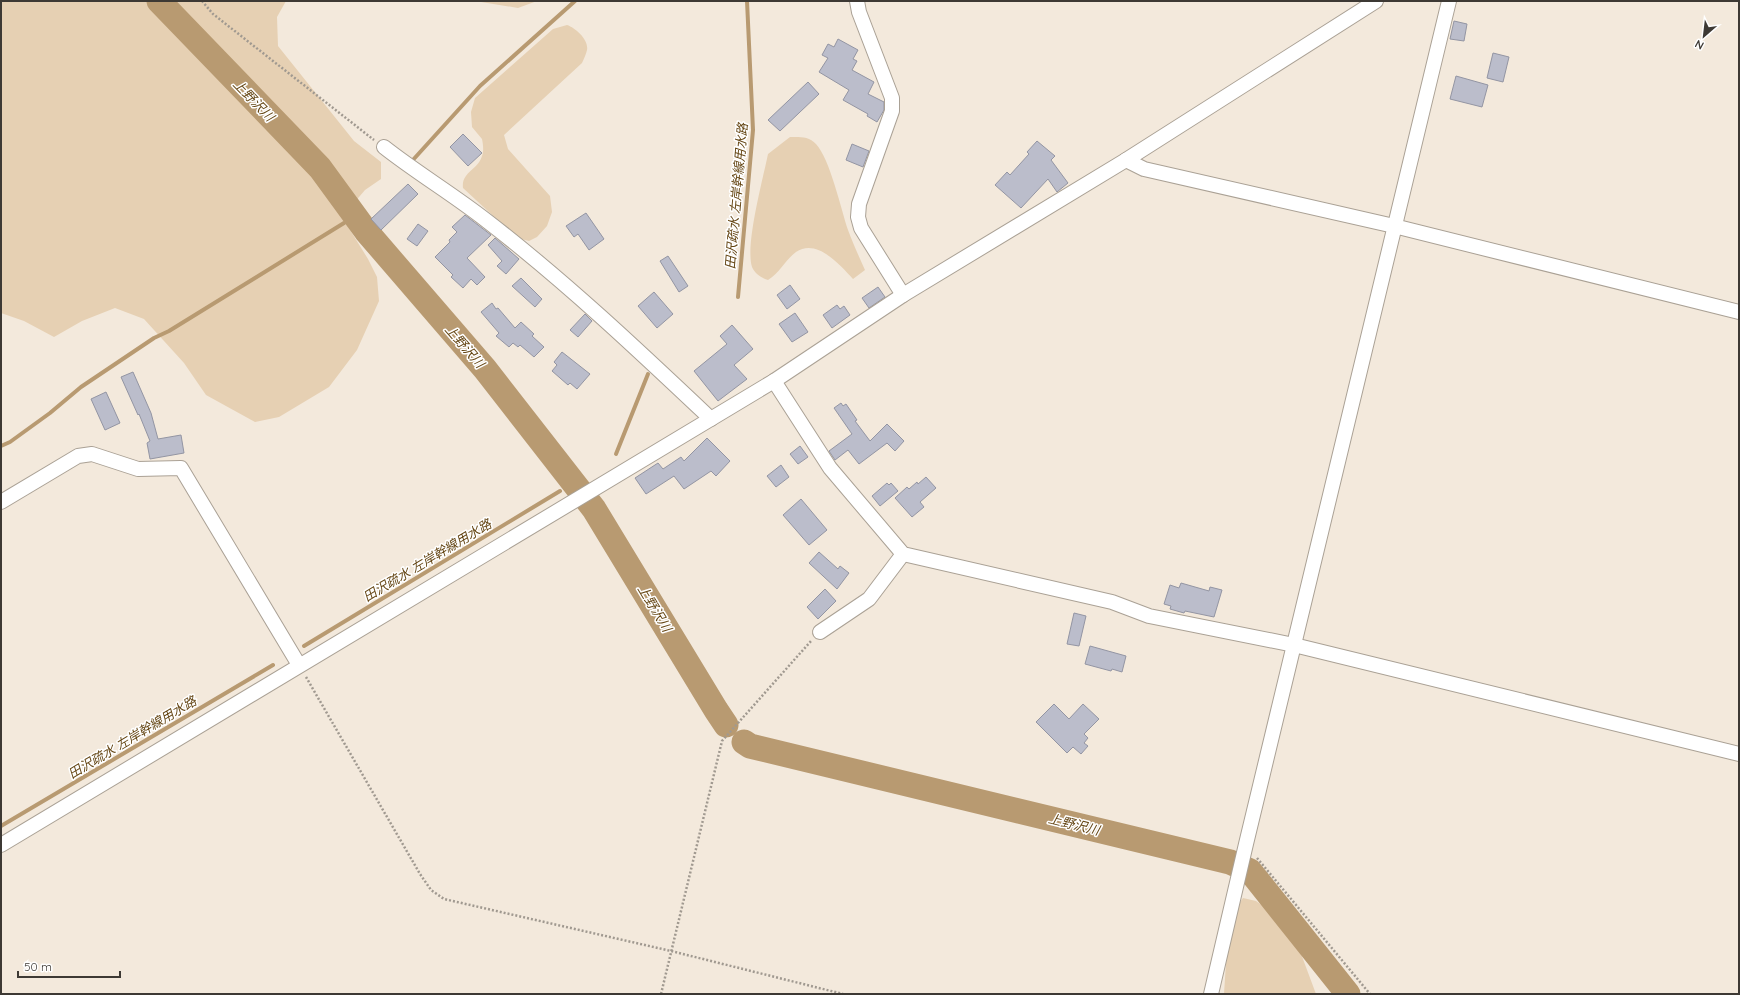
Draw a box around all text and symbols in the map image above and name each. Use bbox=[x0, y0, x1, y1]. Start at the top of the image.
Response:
north arrow bbox=[1684, 16, 1724, 56]
text: N bbox=[1692, 37, 1706, 53]
water label: 上野沢川 bbox=[230, 76, 279, 126]
water label: 田沢疏水 左岸幹線用水路 bbox=[722, 121, 750, 270]
water label: 上野沢川 bbox=[442, 321, 489, 372]
water label: 田沢疏水 左岸幹線用水路 bbox=[360, 515, 495, 605]
water label: 上野沢川 bbox=[635, 582, 676, 636]
water label: 田沢疏水 左岸幹線用水路 bbox=[65, 692, 200, 782]
water label: 上野沢川 bbox=[1047, 810, 1103, 839]
scale bar bbox=[18, 953, 120, 979]
text: 50 m bbox=[24, 959, 52, 974]

